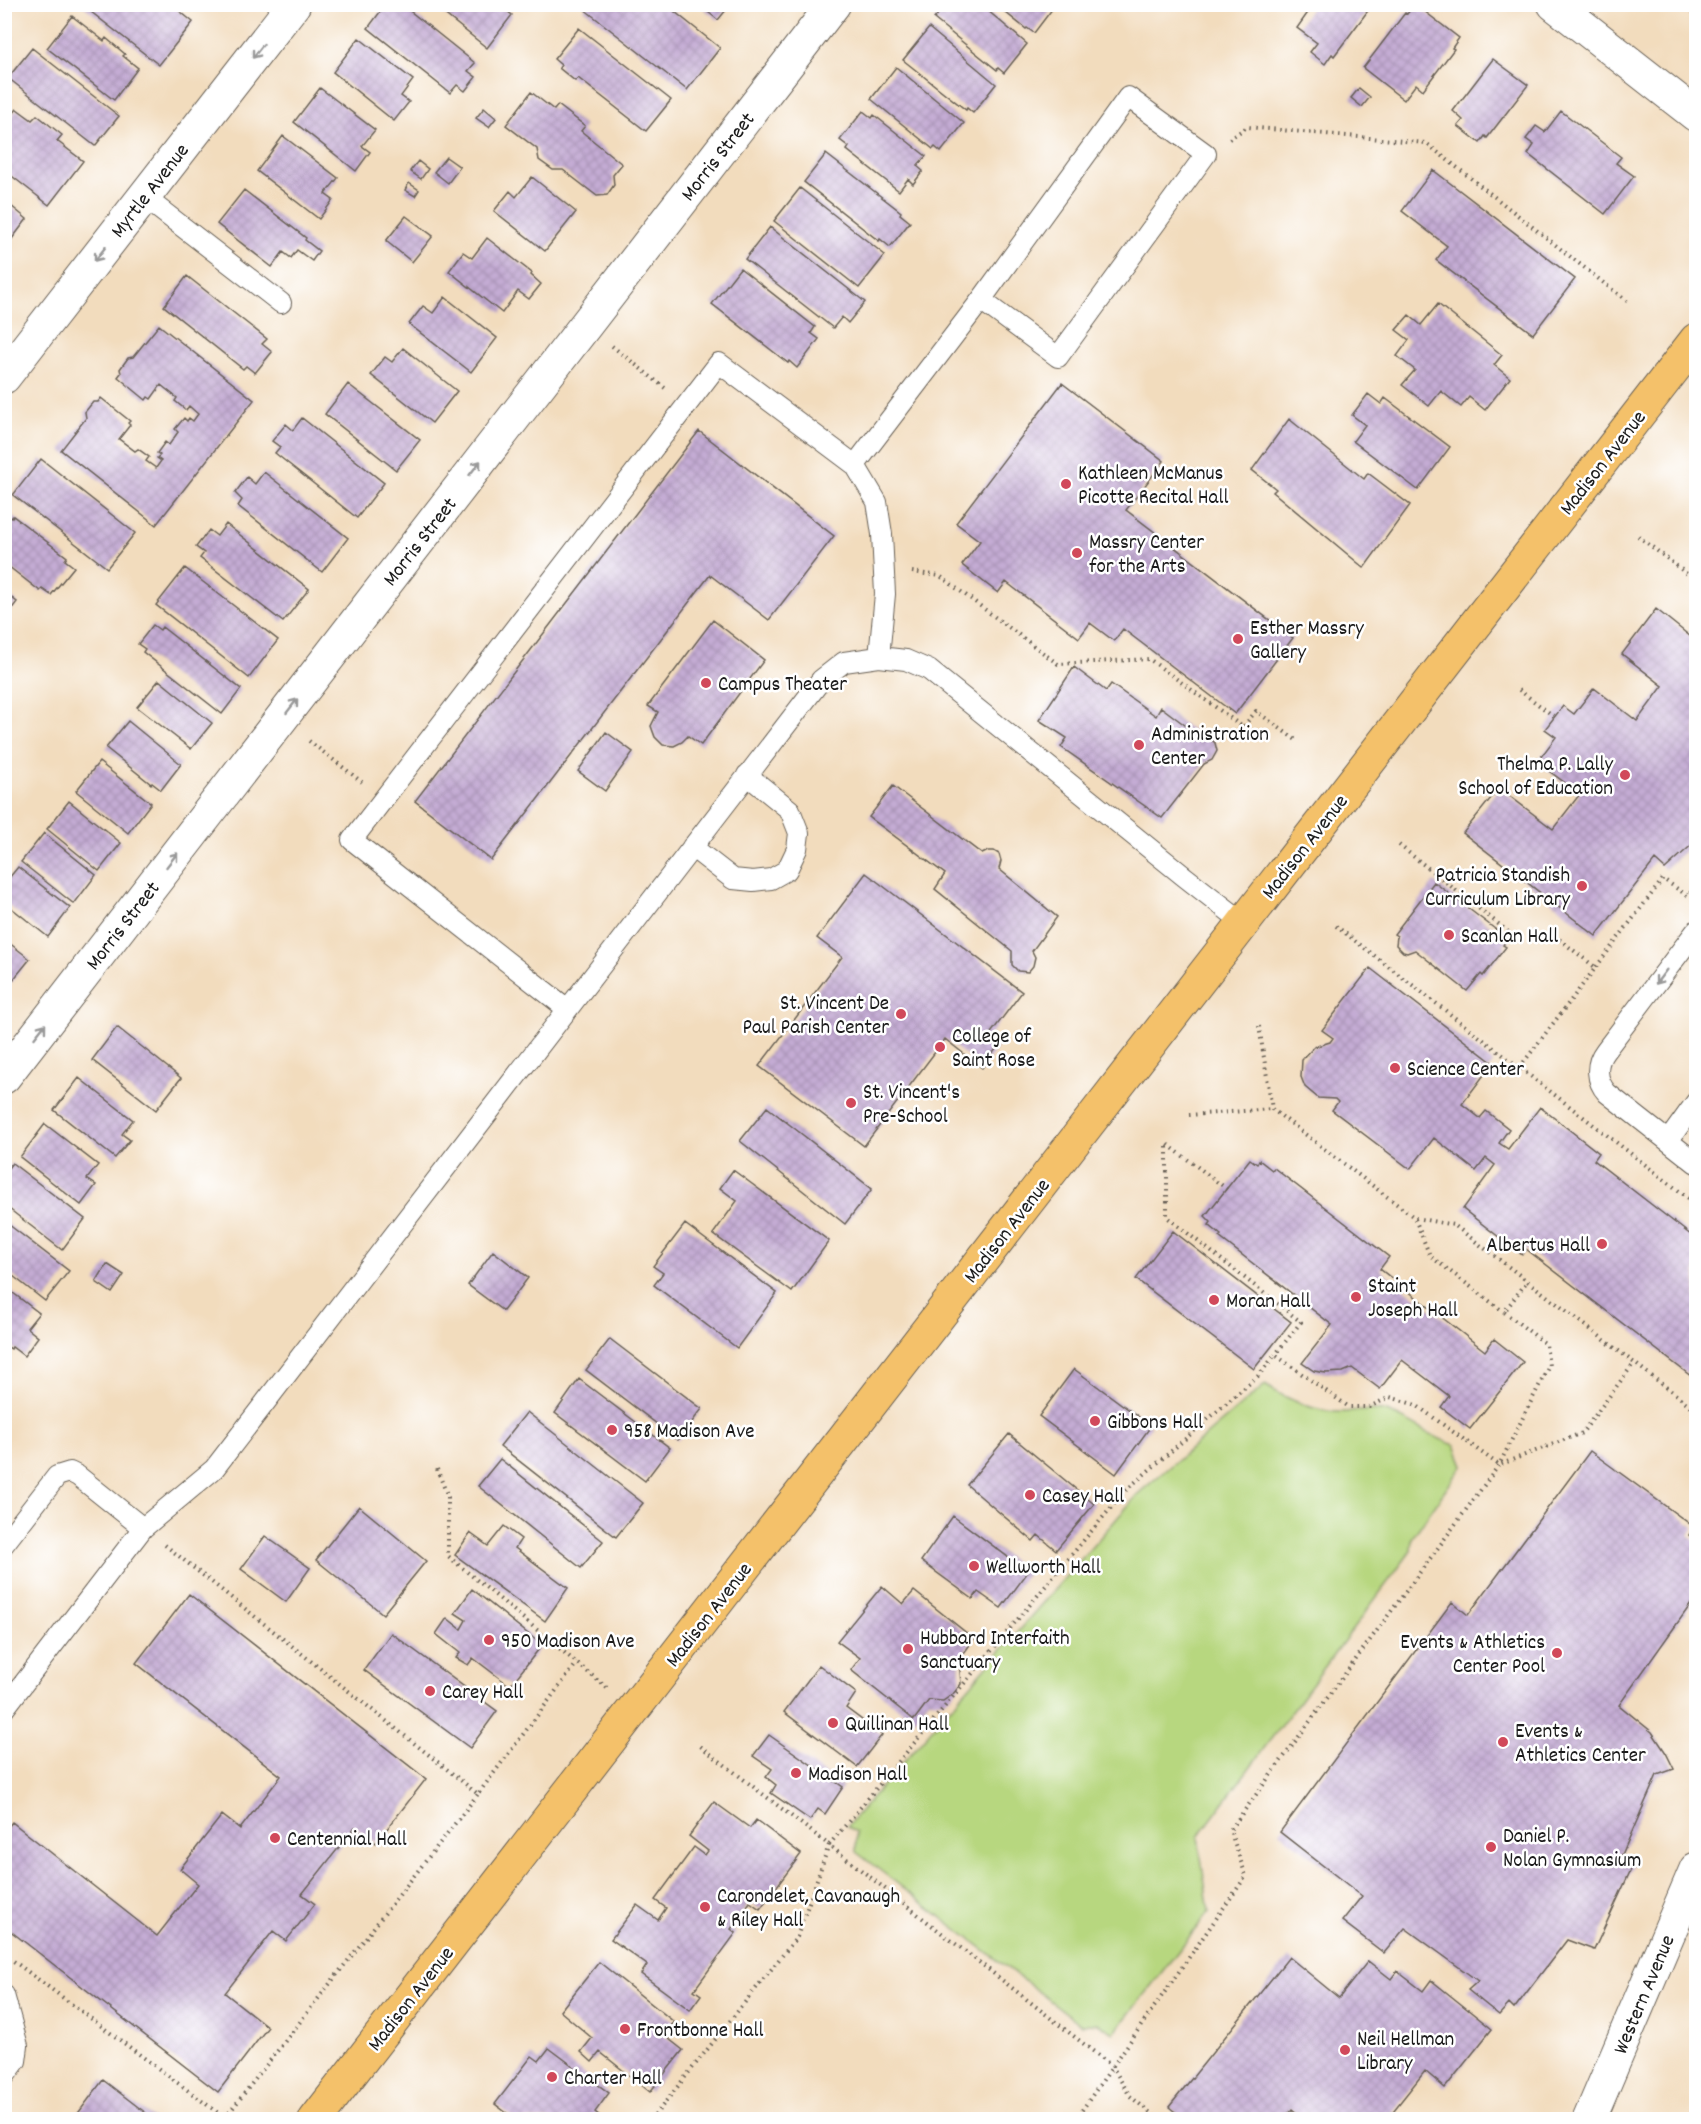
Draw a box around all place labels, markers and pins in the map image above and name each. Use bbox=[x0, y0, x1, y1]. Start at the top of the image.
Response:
place label: Kathleen McManus Picotte Recital Hall bbox=[1078, 460, 1228, 514]
marker: Kathleen McManus Picotte Recital Hall bbox=[1059, 477, 1073, 491]
place label: Massry Center for the Arts bbox=[1089, 529, 1204, 583]
marker: Massry Center for the Arts bbox=[1070, 546, 1084, 560]
place label: Esther Massry Gallery bbox=[1250, 615, 1364, 669]
marker: Esther Massry Gallery bbox=[1231, 632, 1245, 646]
place label: Campus Theater bbox=[718, 671, 847, 701]
marker: Campus Theater bbox=[699, 676, 713, 690]
place label: Administration Center bbox=[1151, 721, 1269, 775]
marker: Administration Center bbox=[1132, 738, 1146, 752]
place label: Thelma P. Lally School of Education bbox=[1458, 751, 1613, 805]
marker: Thelma P. Lally School of Education bbox=[1618, 768, 1632, 782]
place label: Patricia Standish Curriculum Library bbox=[1425, 862, 1570, 916]
marker: Patricia Standish Curriculum Library bbox=[1575, 879, 1589, 893]
place label: Scanlan Hall bbox=[1461, 923, 1558, 953]
marker: Scanlan Hall bbox=[1442, 928, 1456, 942]
place label: St. Vincent De Paul Parish Center bbox=[742, 990, 889, 1044]
marker: St. Vincent De Paul Parish Center bbox=[894, 1007, 908, 1021]
place label: College of Saint Rose bbox=[952, 1023, 1035, 1077]
marker: College of Saint Rose bbox=[933, 1040, 947, 1054]
place label: Science Center bbox=[1407, 1056, 1524, 1086]
marker: Science Center bbox=[1388, 1061, 1402, 1075]
place label: St. Vincent's Pre-School bbox=[863, 1079, 960, 1133]
marker: St. Vincent's Pre-School bbox=[844, 1096, 858, 1110]
place label: Albertus Hall bbox=[1486, 1232, 1590, 1262]
marker: Albertus Hall bbox=[1595, 1237, 1609, 1251]
place label: Staint Joseph Hall bbox=[1368, 1273, 1458, 1327]
place label: Moran Hall bbox=[1226, 1288, 1310, 1318]
marker: Staint Joseph Hall bbox=[1349, 1290, 1363, 1304]
marker: Moran Hall bbox=[1207, 1293, 1221, 1307]
place label: Gibbons Hall bbox=[1107, 1409, 1203, 1439]
marker: Gibbons Hall bbox=[1088, 1414, 1102, 1428]
place label: 958 Madison Ave bbox=[624, 1418, 755, 1448]
marker: 958 Madison Ave bbox=[605, 1423, 619, 1437]
place label: Casey Hall bbox=[1042, 1483, 1124, 1513]
marker: Casey Hall bbox=[1023, 1488, 1037, 1502]
place label: Wellworth Hall bbox=[986, 1554, 1101, 1584]
marker: Wellworth Hall bbox=[967, 1559, 981, 1573]
place label: Hubbard Interfaith Sanctuary bbox=[920, 1625, 1070, 1679]
place label: 950 Madison Ave bbox=[501, 1628, 635, 1658]
place label: Events & Athletics Center Pool bbox=[1400, 1629, 1545, 1683]
marker: 950 Madison Ave bbox=[482, 1633, 496, 1647]
marker: Hubbard Interfaith Sanctuary bbox=[901, 1642, 915, 1656]
marker: Events & Athletics Center Pool bbox=[1550, 1646, 1564, 1660]
place label: Carey Hall bbox=[442, 1679, 523, 1709]
marker: Carey Hall bbox=[423, 1684, 437, 1698]
place label: Quillinan Hall bbox=[845, 1711, 949, 1741]
marker: Quillinan Hall bbox=[826, 1716, 840, 1730]
place label: Events & Athletics Center bbox=[1515, 1718, 1646, 1772]
marker: Events & Athletics Center bbox=[1496, 1735, 1510, 1749]
place label: Madison Hall bbox=[808, 1761, 907, 1791]
marker: Madison Hall bbox=[789, 1766, 803, 1780]
place label: Daniel P. Nolan Gymnasium bbox=[1503, 1823, 1641, 1877]
place label: Centennial Hall bbox=[287, 1826, 407, 1856]
marker: Centennial Hall bbox=[268, 1831, 282, 1845]
marker: Daniel P. Nolan Gymnasium bbox=[1484, 1840, 1498, 1854]
place label: Carondelet, Cavanaugh & Riley Hall bbox=[717, 1883, 900, 1937]
marker: Carondelet, Cavanaugh & Riley Hall bbox=[698, 1900, 712, 1914]
place label: Frontbonne Hall bbox=[637, 2017, 763, 2047]
marker: Frontbonne Hall bbox=[618, 2022, 632, 2036]
place label: Neil Hellman Library bbox=[1357, 2026, 1454, 2080]
marker: Neil Hellman Library bbox=[1338, 2043, 1352, 2057]
place label: Charter Hall bbox=[564, 2065, 662, 2095]
marker: Charter Hall bbox=[545, 2070, 559, 2084]

